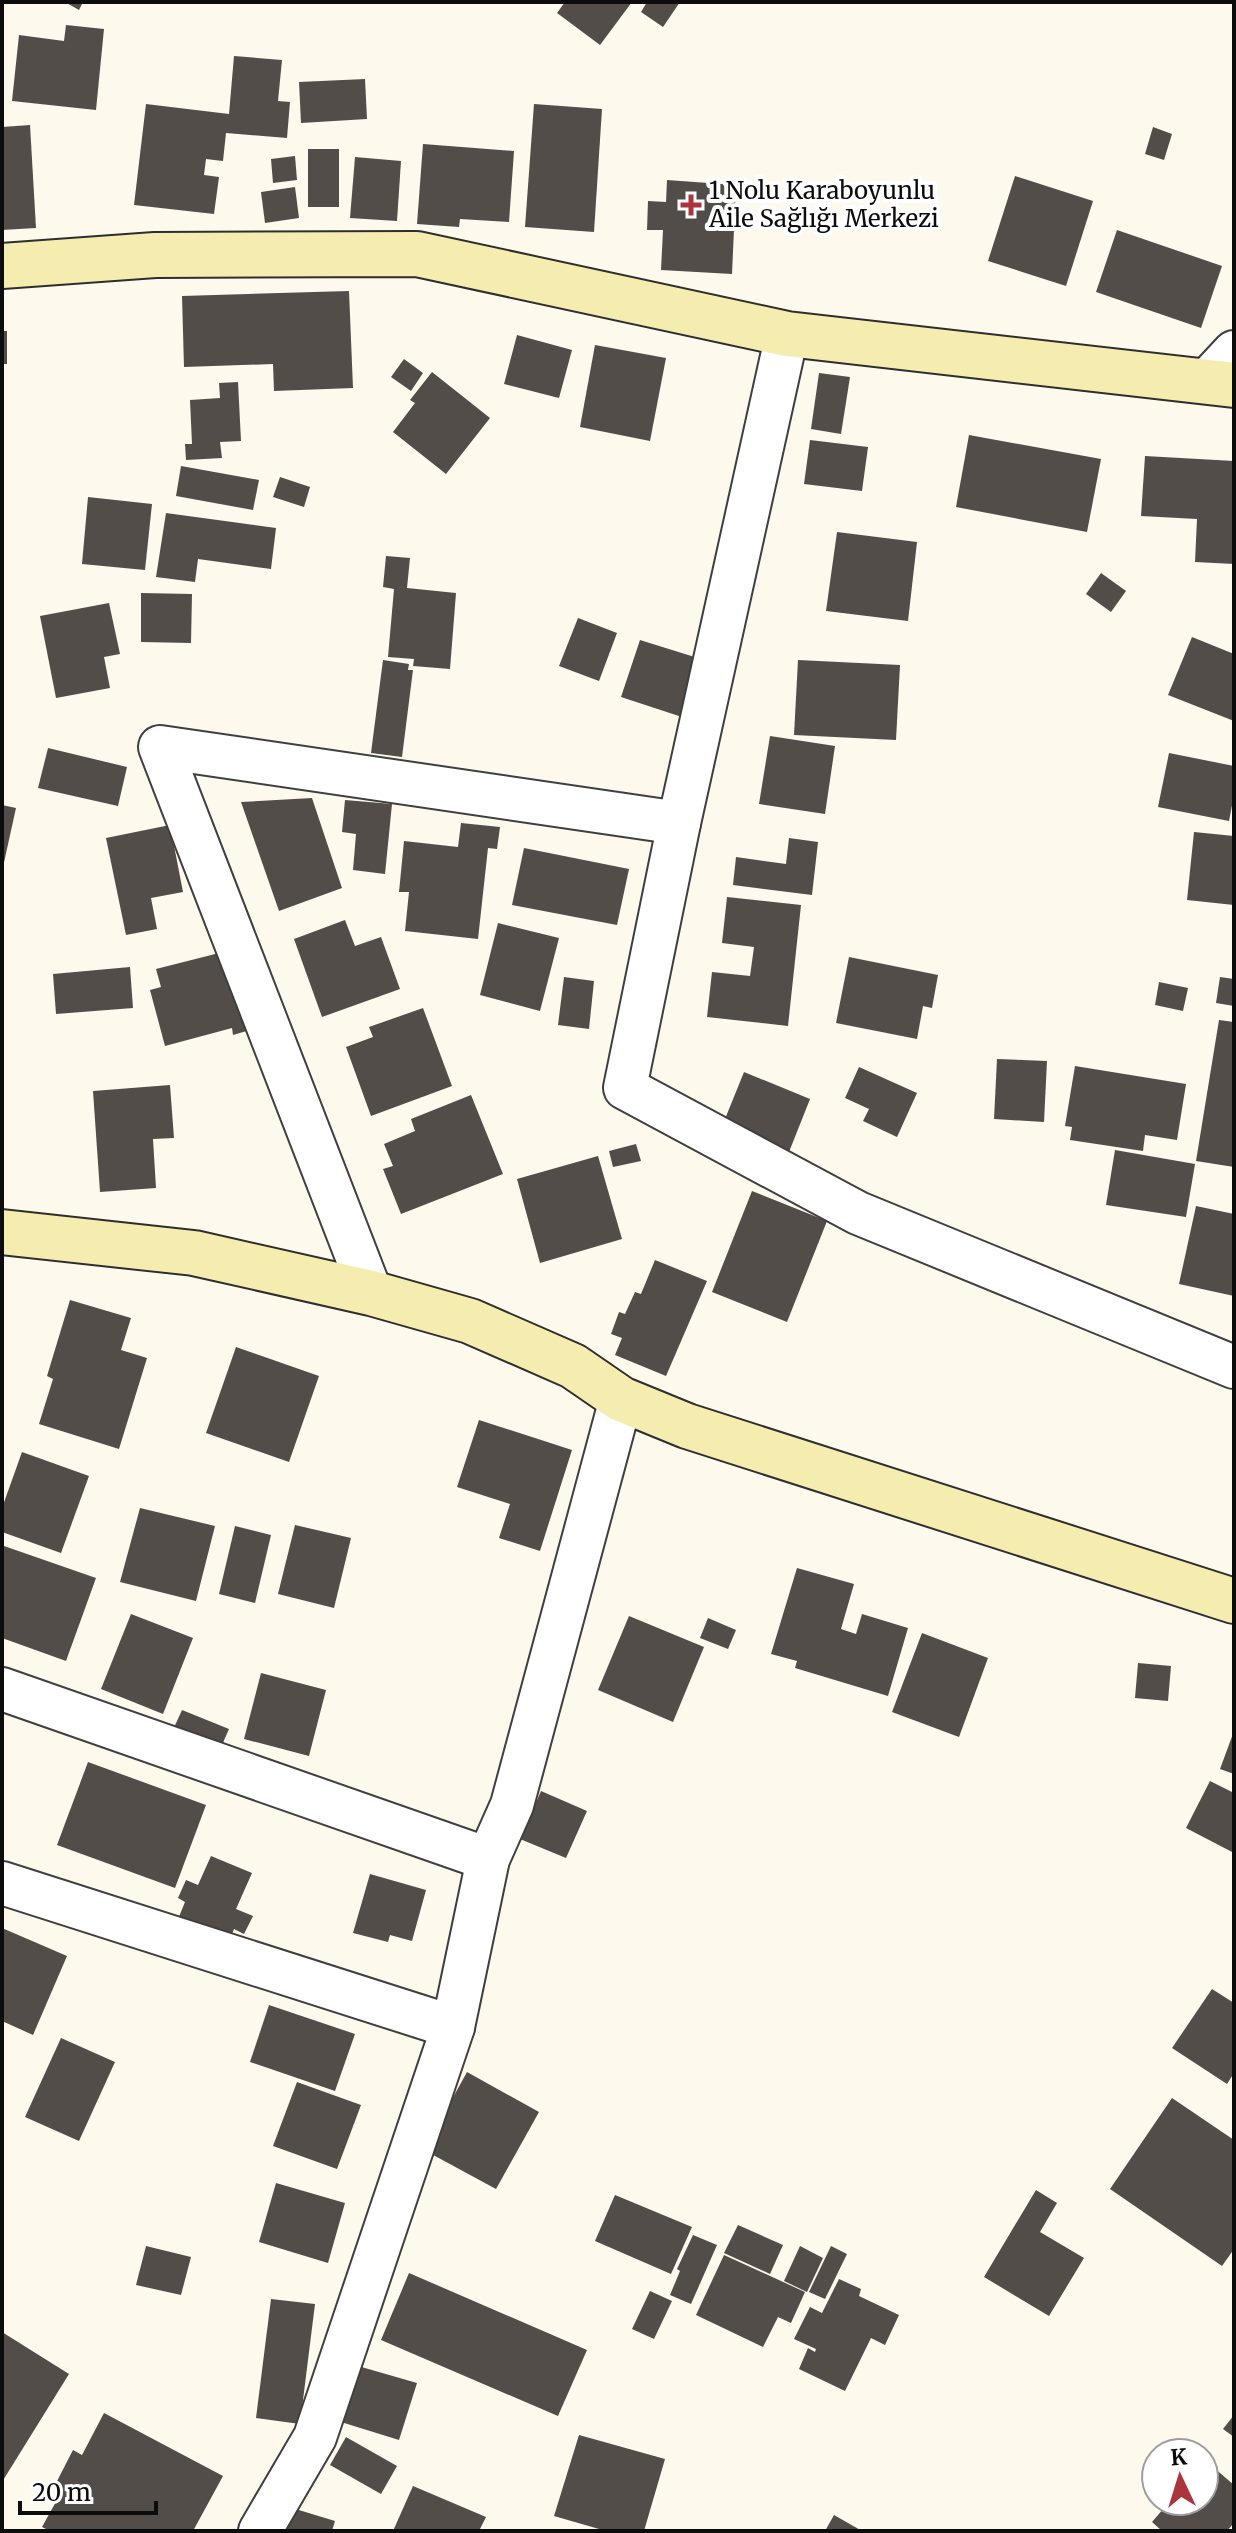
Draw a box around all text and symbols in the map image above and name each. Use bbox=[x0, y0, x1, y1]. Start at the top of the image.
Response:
place label: 1 Nolu Karaboyunlu Aile Sağlığı Merkezi bbox=[708, 175, 939, 234]
marker: 1 Nolu Karaboyunlu Aile Sağlığı Merkezi bbox=[680, 194, 702, 216]
north arrow bbox=[1140, 2437, 1220, 2517]
text: K bbox=[1169, 2442, 1188, 2472]
scale bar bbox=[20, 2465, 156, 2515]
text: 20 m bbox=[32, 2477, 91, 2508]

